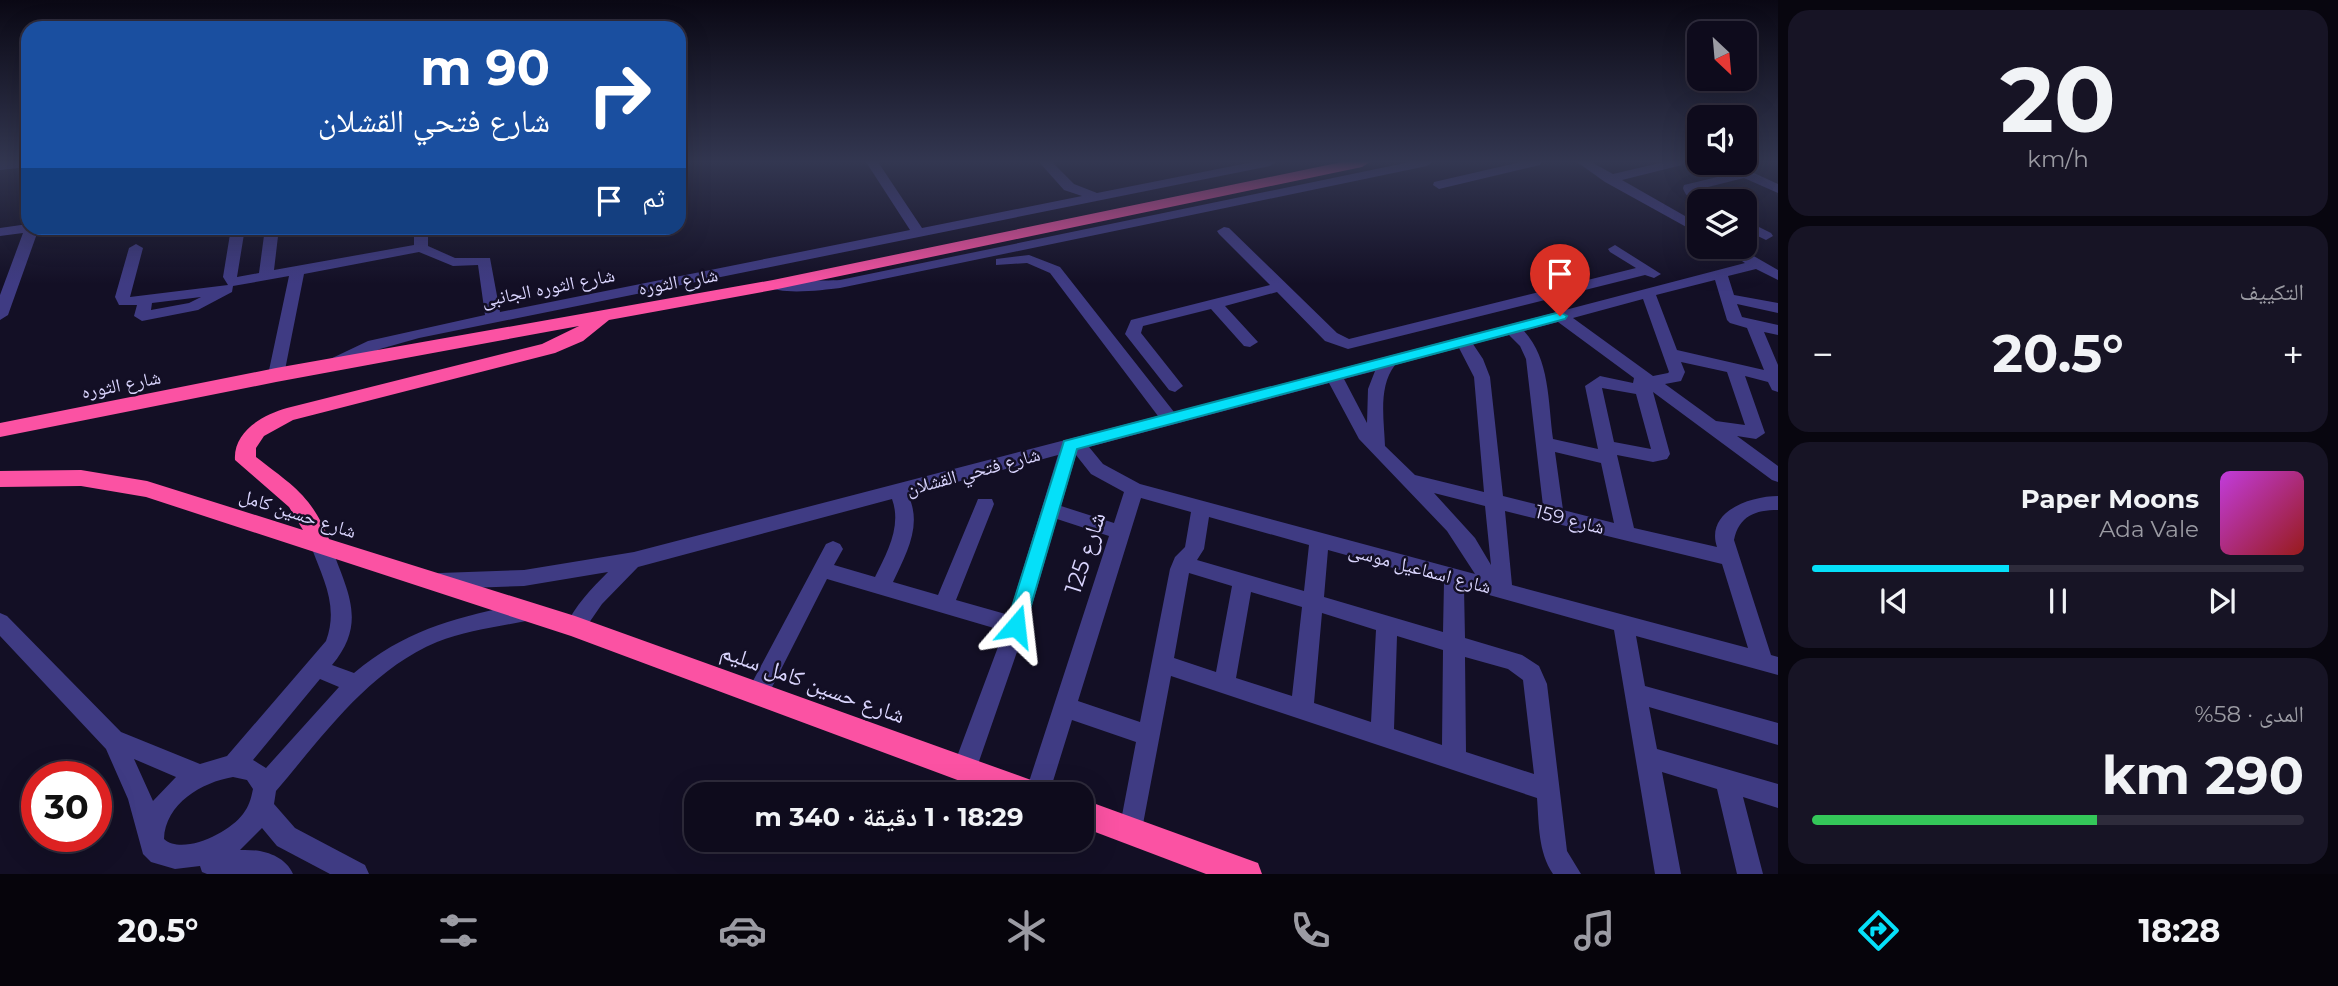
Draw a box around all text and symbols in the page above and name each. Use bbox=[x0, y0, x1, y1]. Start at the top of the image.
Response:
north arrow bbox=[1687, 21, 1757, 91]
map controls bbox=[1687, 21, 1757, 259]
text: 90 m bbox=[420, 38, 550, 97]
text: 20 bbox=[2000, 44, 2116, 155]
icon: right bbox=[574, 49, 665, 140]
text: شارع فتحي القشلان bbox=[318, 101, 550, 140]
button: sound bbox=[1687, 105, 1757, 175]
text: km/h bbox=[2027, 145, 2089, 173]
icon: arrive bbox=[590, 182, 628, 220]
text: ثم bbox=[642, 182, 665, 214]
button: layers bbox=[1687, 189, 1757, 259]
pin bbox=[1530, 244, 1590, 316]
icon: arrive bbox=[1541, 255, 1579, 293]
street label: شارع الثوره الجانبى bbox=[480, 263, 617, 312]
street label: شارع الثوره bbox=[636, 263, 720, 300]
text: التكييف bbox=[2239, 278, 2304, 306]
text: 20.5° bbox=[1992, 322, 2124, 385]
text: − bbox=[1812, 331, 1834, 378]
text: + bbox=[2282, 331, 2304, 378]
street label: شارع الثوره bbox=[79, 366, 163, 403]
street label: شارع فتحي القشلان bbox=[904, 443, 1044, 504]
text: Paper Moons bbox=[2021, 483, 2199, 515]
street label: شارع حسين كامل bbox=[237, 484, 359, 543]
street label: شارع 159 bbox=[1533, 500, 1607, 539]
street label: شارع 125 bbox=[1059, 509, 1112, 598]
text: Ada Vale bbox=[2099, 515, 2199, 543]
street label: شارع اسماعيل موسى bbox=[1346, 538, 1494, 599]
icon: previous bbox=[1875, 582, 1913, 620]
icon: pause bbox=[2039, 582, 2077, 620]
icon: next bbox=[2203, 582, 2241, 620]
position arrow bbox=[979, 589, 1053, 663]
street label: شارع حسين كامل سليم bbox=[716, 637, 909, 731]
text: المدى · 58% bbox=[2194, 700, 2304, 728]
text: 290 km bbox=[2102, 744, 2304, 807]
speed limit sign: 30 bbox=[21, 761, 112, 852]
text: 18:29 · 1 دقيقة · 340 m bbox=[755, 801, 1024, 833]
icon: filters bbox=[434, 906, 483, 955]
icon: car bbox=[718, 906, 767, 955]
icon: climate bbox=[1002, 906, 1051, 955]
icon: phone bbox=[1286, 906, 1335, 955]
icon: music bbox=[1570, 906, 1619, 955]
icon: directions bbox=[1854, 906, 1903, 955]
text: 20.5° bbox=[118, 911, 198, 950]
text: 18:28 bbox=[2138, 911, 2220, 950]

